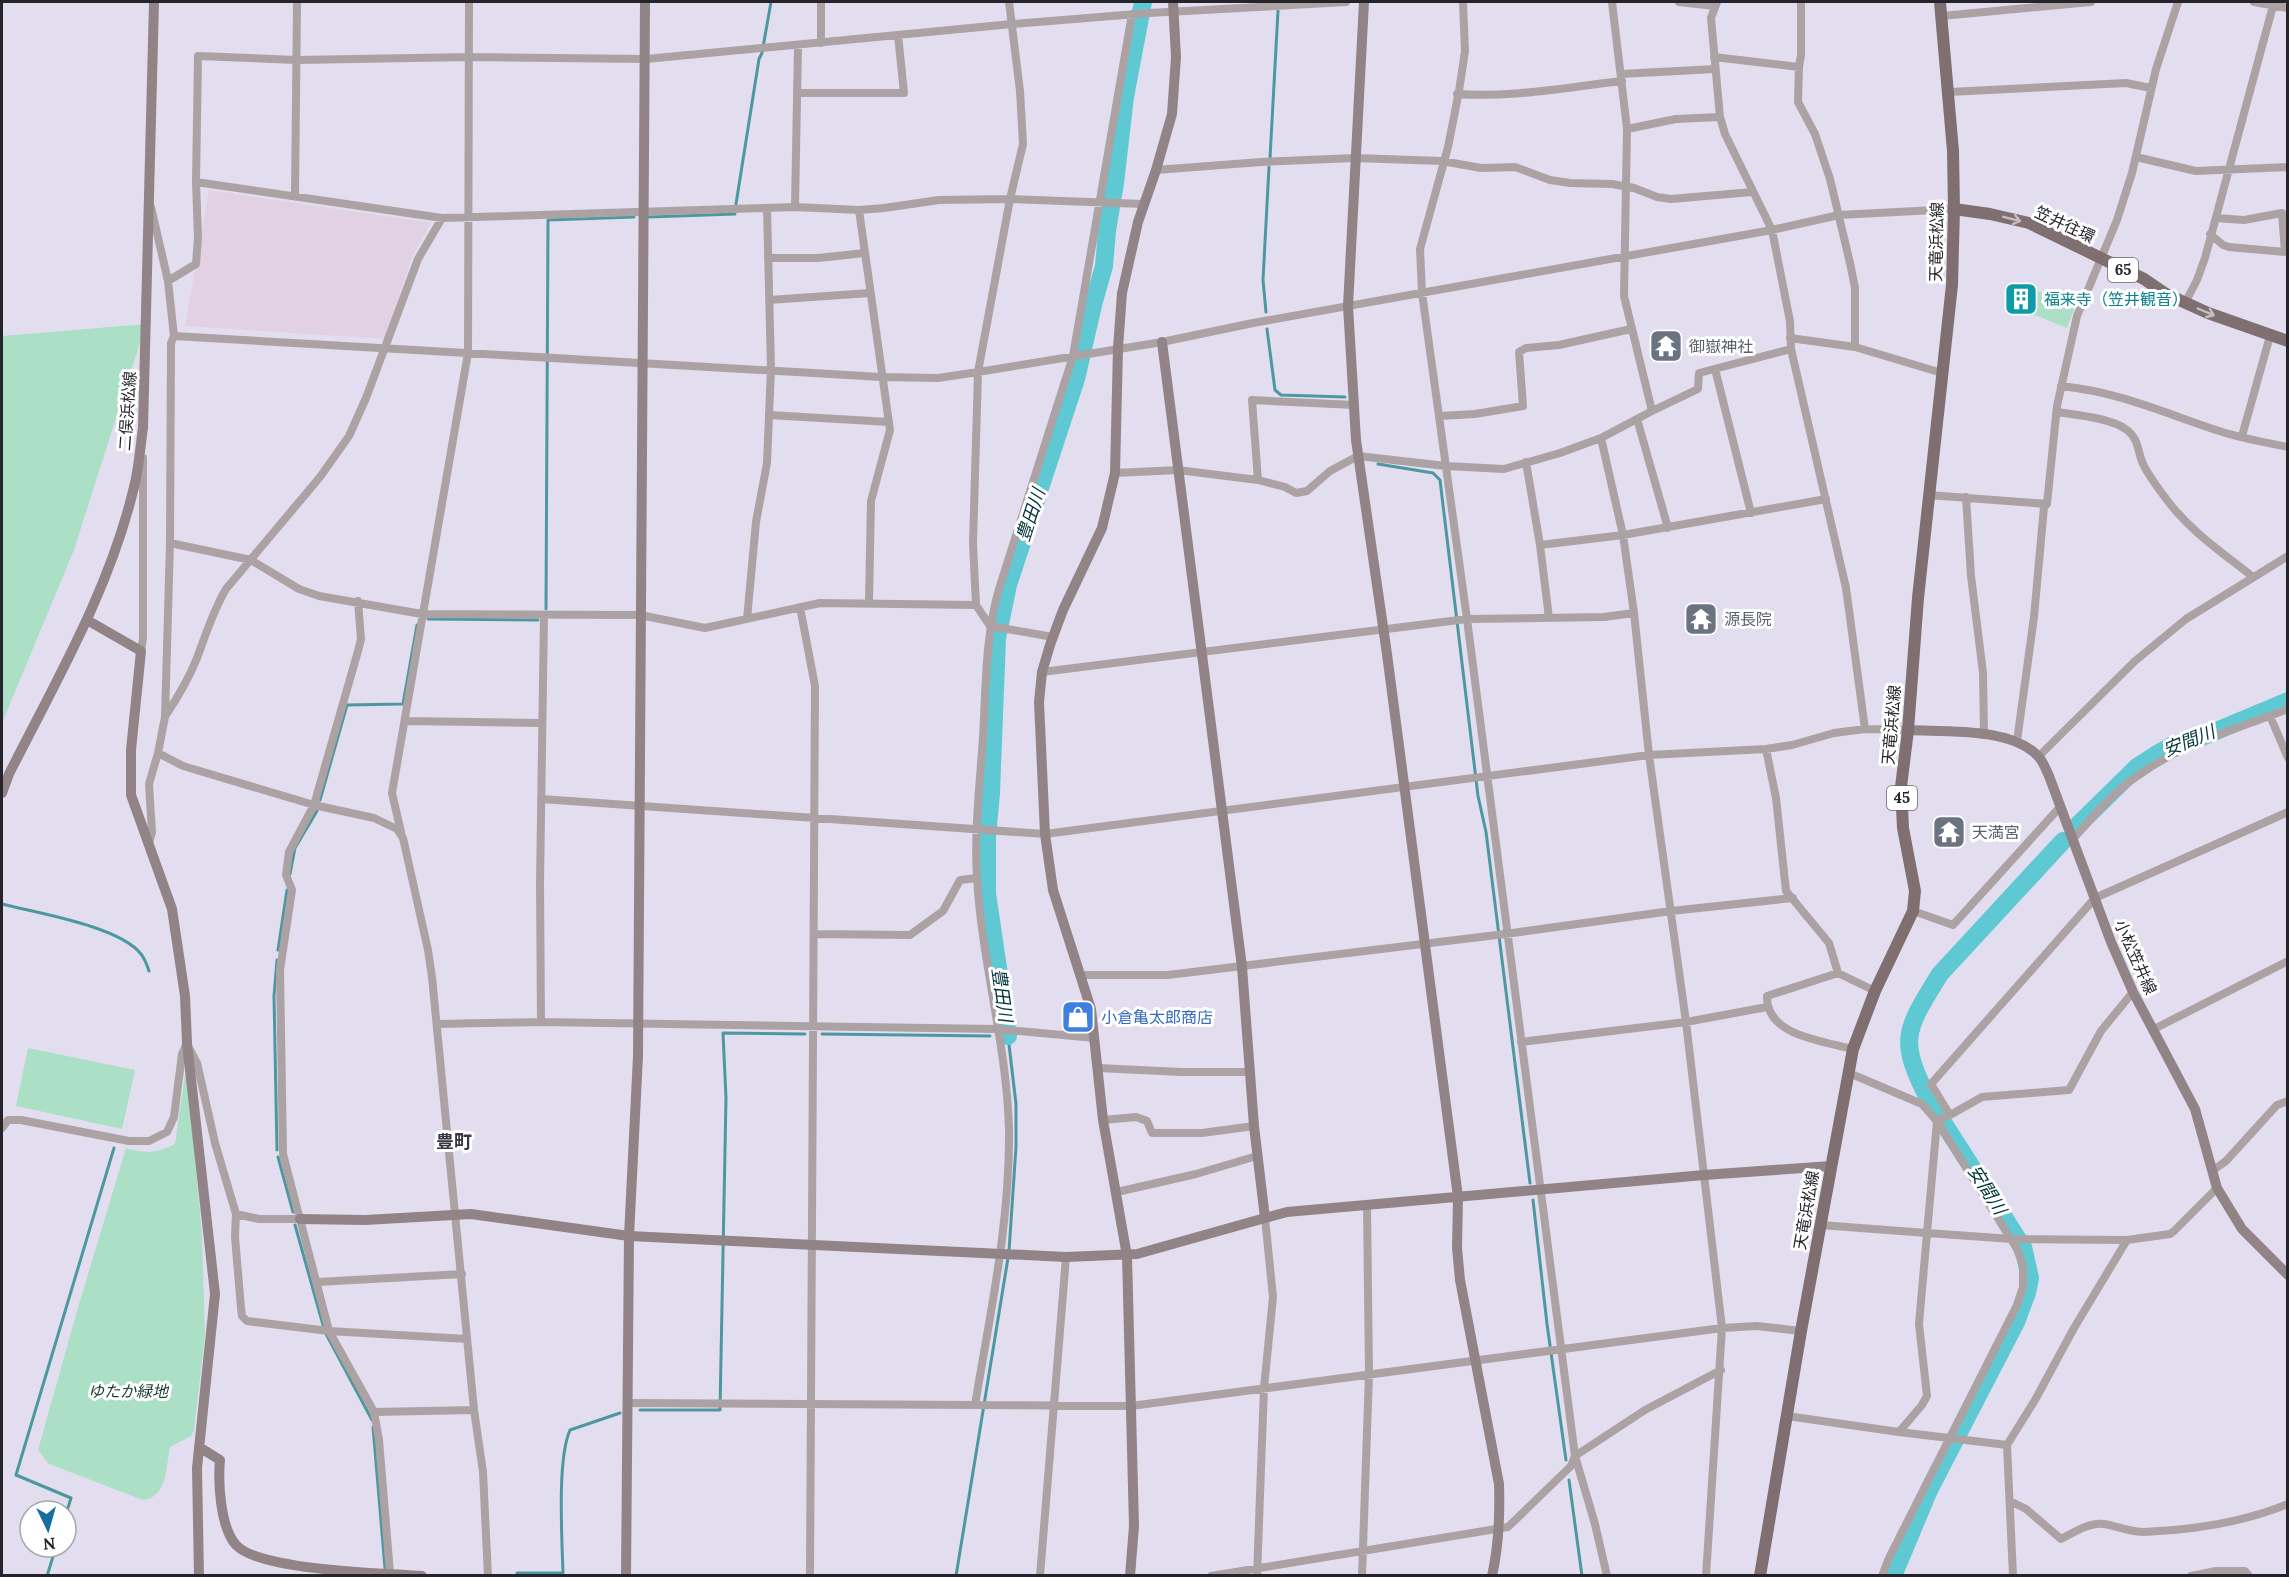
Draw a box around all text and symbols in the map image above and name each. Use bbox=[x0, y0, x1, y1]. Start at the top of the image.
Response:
street label: 笠井往環 bbox=[2032, 201, 2098, 247]
street label: 天竜浜松線 bbox=[1925, 202, 1947, 282]
one-way arrow bbox=[2002, 214, 2021, 226]
road number: 65 bbox=[2108, 258, 2138, 282]
building icon: 福来寺（笠井観音） bbox=[2003, 281, 2039, 317]
place label: 福来寺（笠井観音） bbox=[2044, 289, 2188, 309]
one-way arrow bbox=[2197, 307, 2215, 318]
temple icon: 御嶽神社 bbox=[1648, 328, 1684, 364]
place label: 御嶽神社 bbox=[1689, 336, 1753, 356]
street label: 二俣浜松線 bbox=[114, 370, 140, 452]
water label: 豊田川 bbox=[1011, 484, 1050, 544]
temple icon: 源長院 bbox=[1683, 601, 1719, 637]
place label: 源長院 bbox=[1724, 609, 1772, 629]
street label: 天竜浜松線 bbox=[1878, 684, 1904, 766]
water label: 安間川 bbox=[2159, 719, 2220, 761]
road number: 45 bbox=[1887, 786, 1917, 810]
temple icon: 天満宮 bbox=[1931, 814, 1967, 850]
place label: 天満宮 bbox=[1972, 822, 2020, 842]
street label: 小松笠井線 bbox=[2111, 916, 2161, 998]
water label: 豊田川 bbox=[987, 967, 1018, 1025]
shop icon: 小倉亀太郎商店 bbox=[1060, 999, 1096, 1035]
place label: 小倉亀太郎商店 bbox=[1101, 1007, 1213, 1027]
district label: 豊町 bbox=[436, 1130, 472, 1153]
water label: 安間川 bbox=[1963, 1161, 2013, 1220]
street label: 天竜浜松線 bbox=[1789, 1169, 1823, 1251]
park label: ゆたか緑地 bbox=[88, 1381, 170, 1401]
north arrow bbox=[18, 1499, 78, 1559]
text: N bbox=[42, 1533, 56, 1554]

